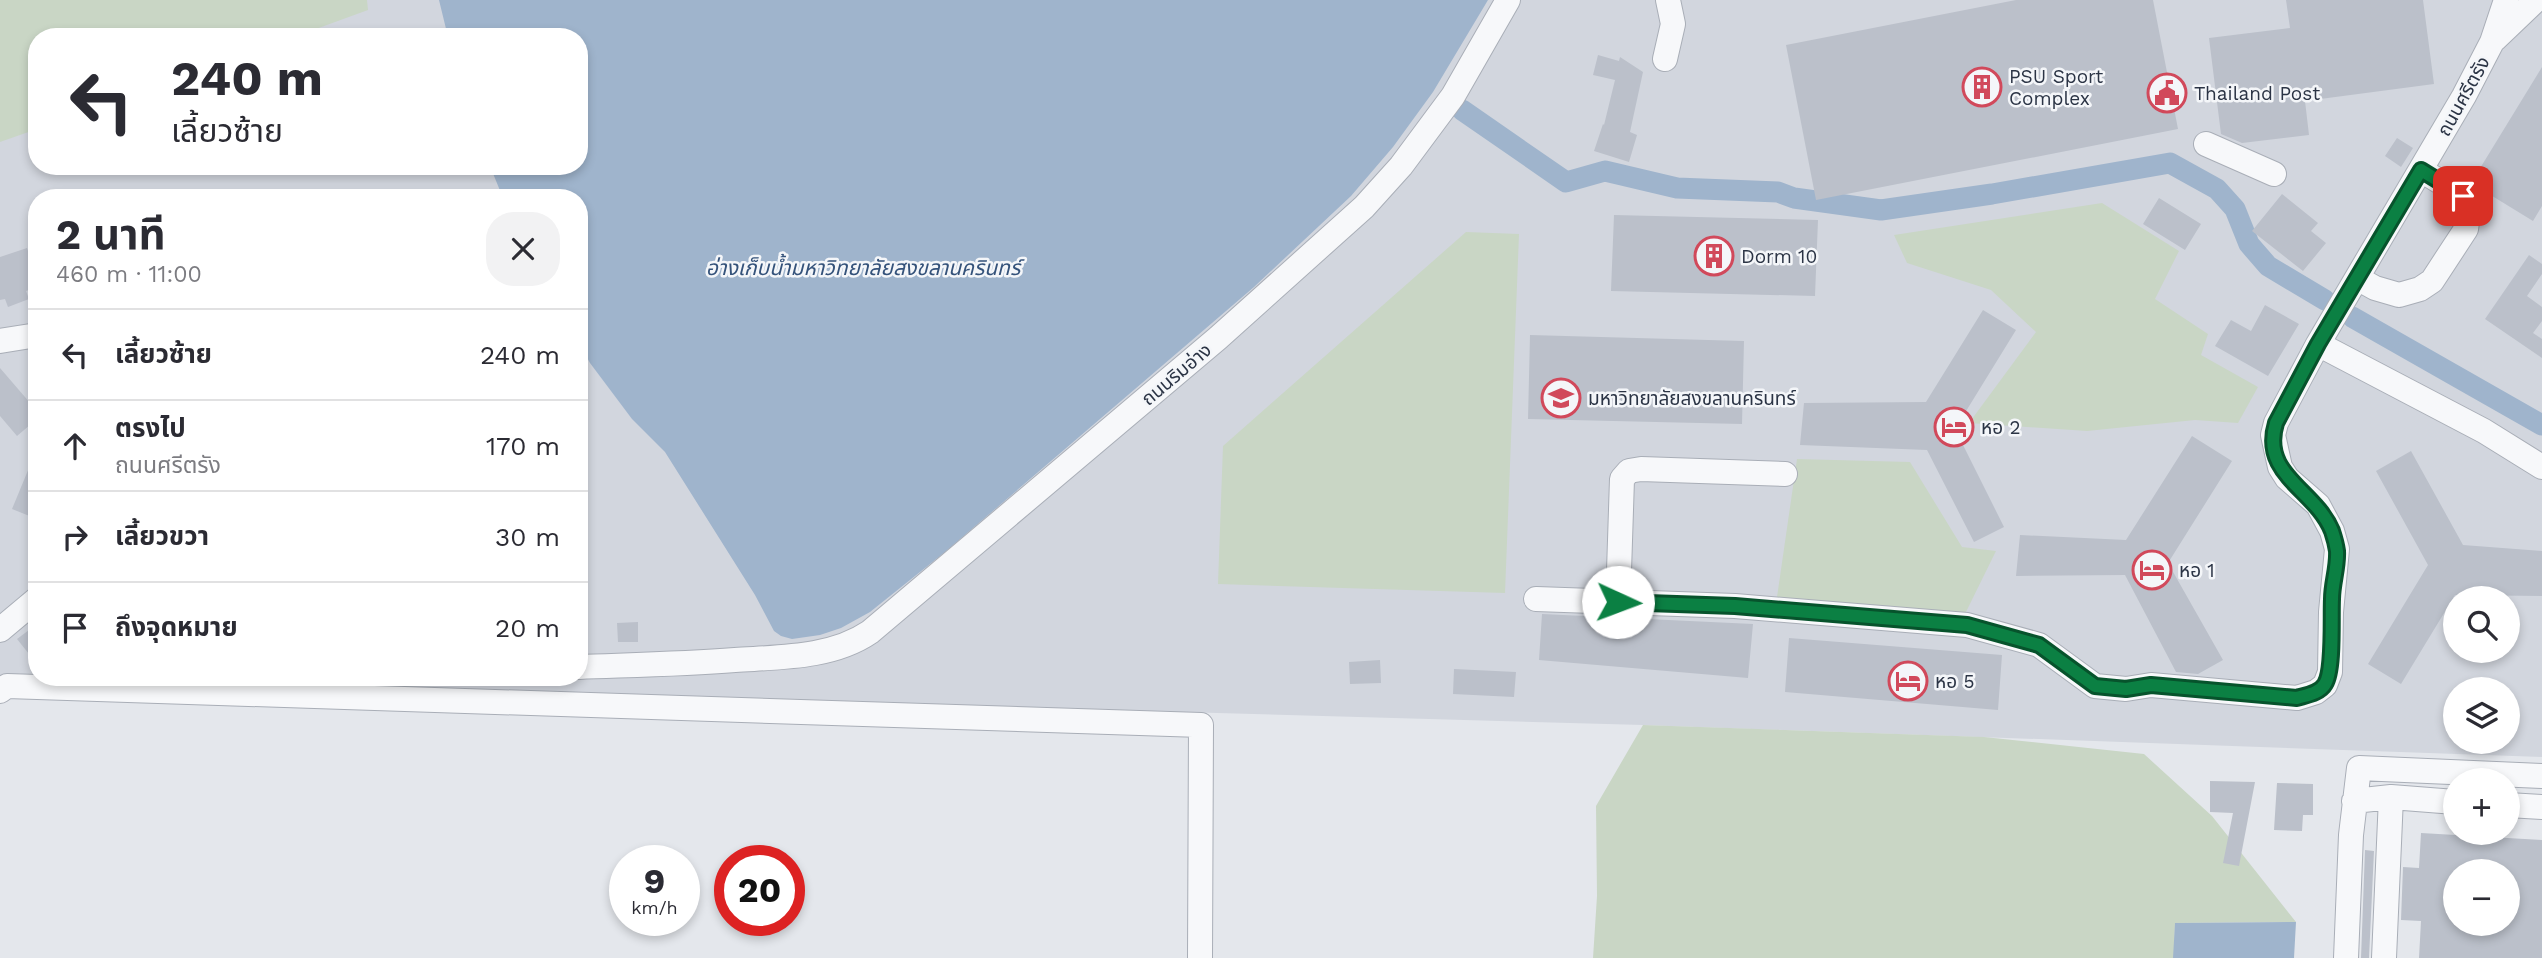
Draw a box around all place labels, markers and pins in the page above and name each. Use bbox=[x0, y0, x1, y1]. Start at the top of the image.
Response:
place label: PSU Sport Complex bbox=[2009, 65, 2103, 110]
building icon: PSU Sport Complex bbox=[1961, 66, 2003, 108]
public building icon: Thailand Post bbox=[2146, 72, 2188, 114]
place label: Thailand Post bbox=[2194, 82, 2320, 105]
pin bbox=[2433, 166, 2493, 226]
building icon: Dorm 10 bbox=[1693, 235, 1735, 277]
place label: Dorm 10 bbox=[1741, 245, 1817, 268]
school or university icon: มหาวิทยาลัยสงขลานครินทร์ bbox=[1540, 377, 1582, 419]
place label: มหาวิทยาลัยสงขลานครินทร์ bbox=[1588, 387, 1797, 410]
hotel icon: หอ 2 bbox=[1933, 406, 1975, 448]
place label: หอ 2 bbox=[1981, 416, 2021, 439]
hotel icon: หอ 1 bbox=[2131, 549, 2173, 591]
place label: หอ 1 bbox=[2179, 559, 2215, 582]
hotel icon: หอ 5 bbox=[1887, 660, 1929, 702]
place label: หอ 5 bbox=[1935, 670, 1975, 693]

